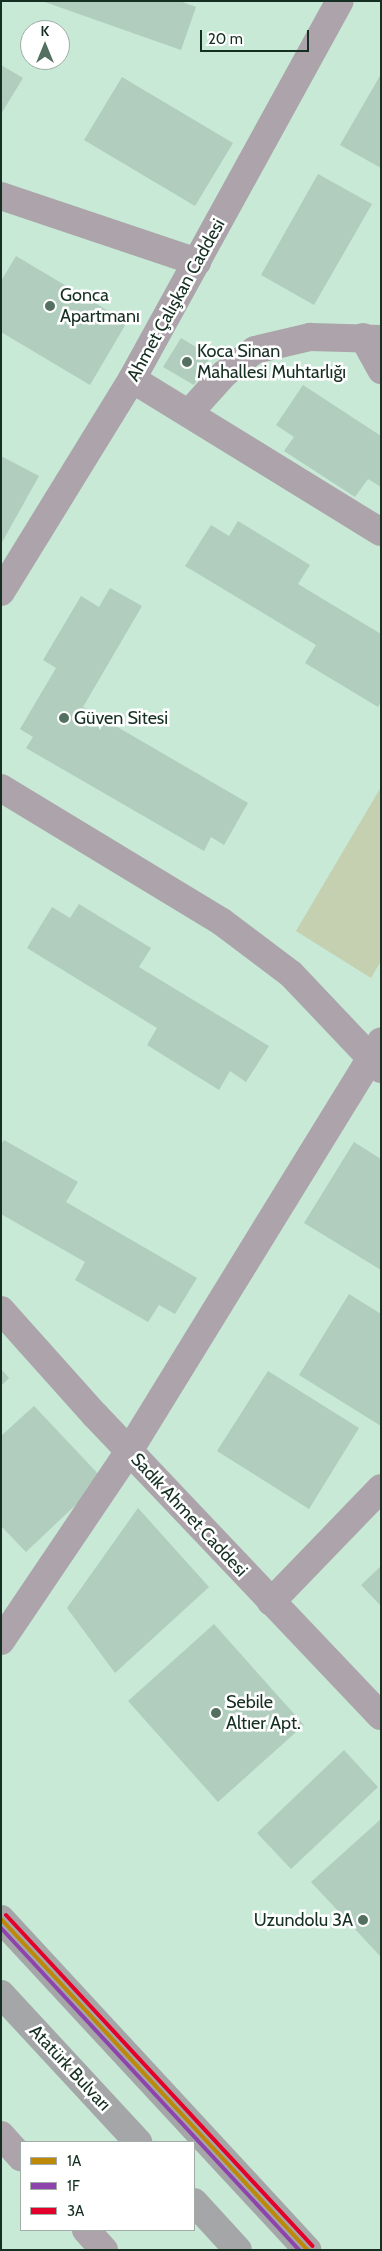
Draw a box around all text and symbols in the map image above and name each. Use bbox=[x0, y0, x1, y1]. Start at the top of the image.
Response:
north arrow bbox=[20, 20, 70, 70]
scale bar bbox=[202, 20, 311, 52]
text: K bbox=[41, 22, 49, 40]
text: 20 m bbox=[208, 30, 243, 48]
street label: Ahmet Çalışkan Caddesi bbox=[122, 215, 230, 385]
place label: Gonca Apartmanı bbox=[60, 285, 140, 328]
marker: Gonca Apartmanı bbox=[44, 300, 56, 312]
place label: Koca Sinan Mahallesi Muhtarlığı bbox=[197, 341, 346, 384]
marker: Koca Sinan Mahallesi Muhtarlığı bbox=[181, 356, 193, 368]
place label: Güven Sitesi bbox=[74, 707, 168, 729]
marker: Güven Sitesi bbox=[58, 712, 70, 724]
street label: Sadık Ahmet Caddesi bbox=[126, 1449, 252, 1581]
place label: Sebile Altıer Apt. bbox=[226, 1692, 301, 1735]
marker: Sebile Altıer Apt. bbox=[210, 1707, 222, 1719]
place label: Uzundolu 3A bbox=[254, 1909, 353, 1931]
marker: Uzundolu 3A bbox=[357, 1914, 369, 1926]
street label: Atatürk Bulvarı bbox=[25, 2021, 115, 2115]
legend bbox=[20, 2141, 195, 2231]
text: 1A bbox=[67, 2152, 81, 2170]
text: 1F bbox=[67, 2177, 80, 2195]
text: 3A bbox=[67, 2202, 84, 2220]

